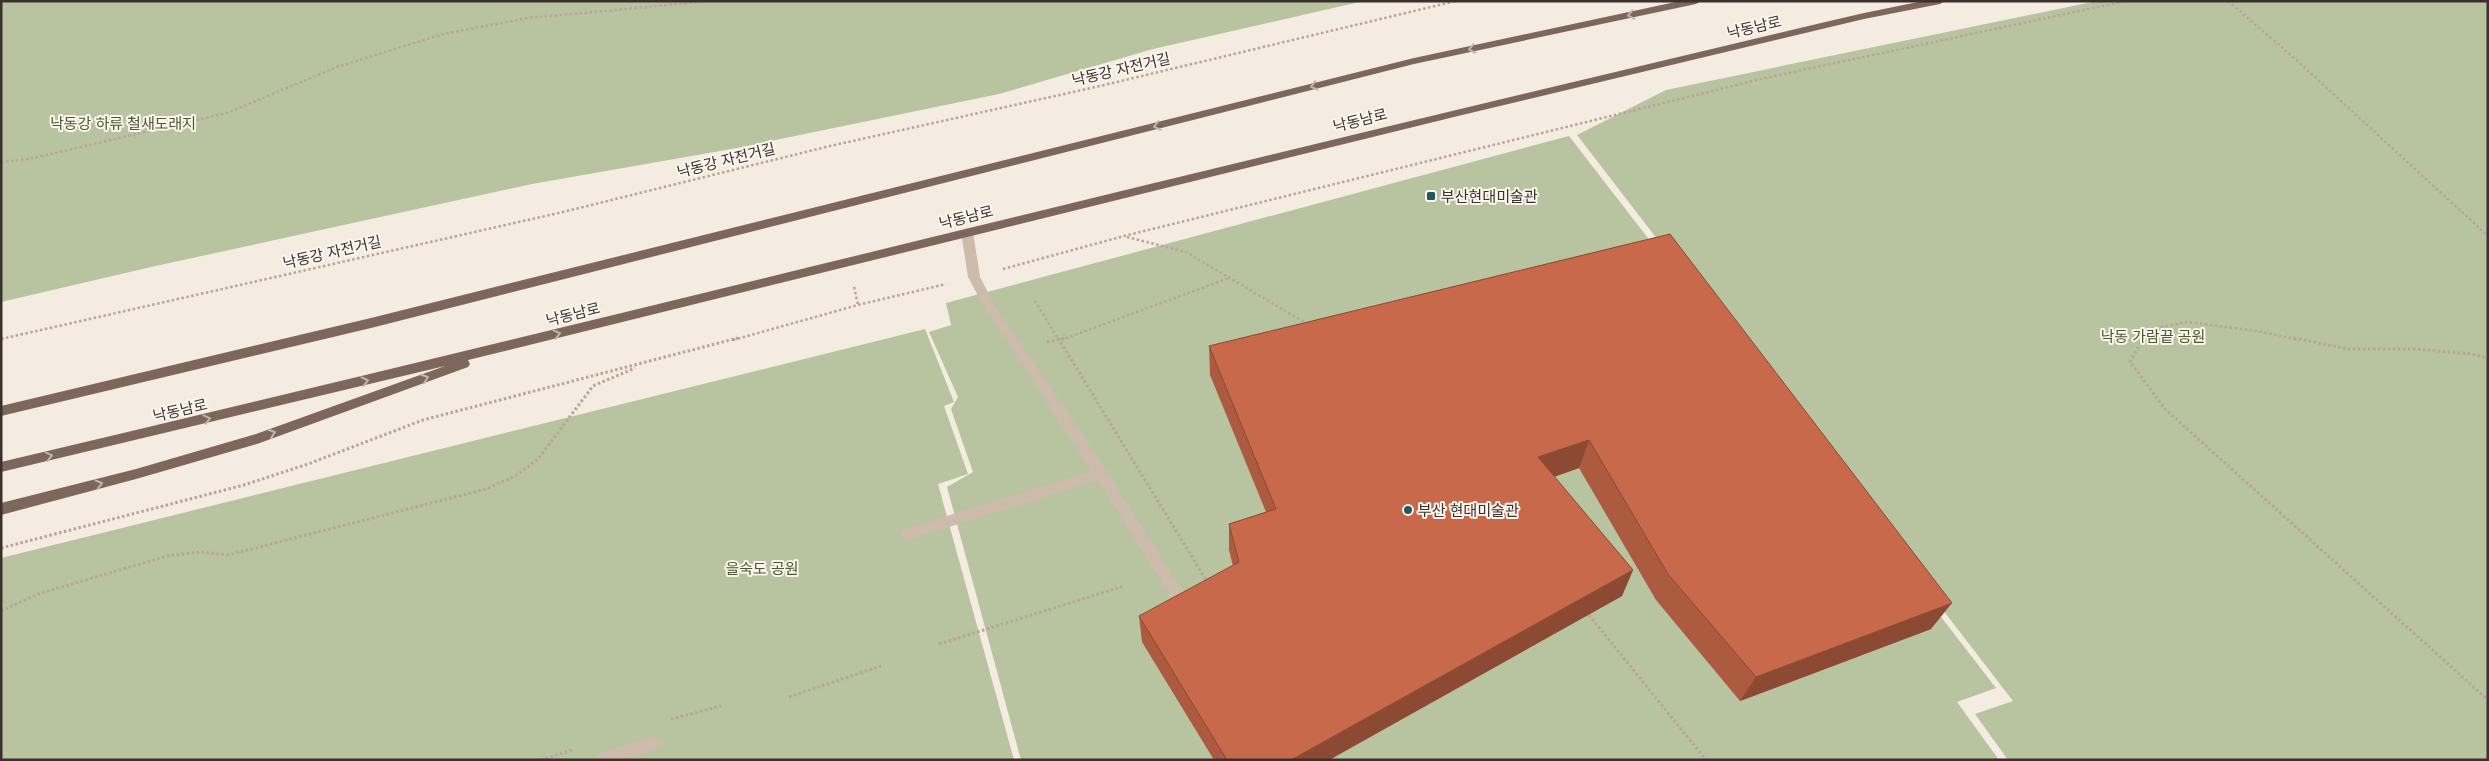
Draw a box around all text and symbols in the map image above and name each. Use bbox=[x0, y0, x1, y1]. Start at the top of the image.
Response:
one-way arrow bbox=[1627, 9, 1636, 20]
street label: 낙동남로 bbox=[1725, 12, 1783, 42]
one-way arrow bbox=[1468, 43, 1477, 54]
street label: 낙동강 자전거길 bbox=[1070, 48, 1172, 90]
one-way arrow bbox=[1310, 80, 1319, 91]
street label: 낙동남로 bbox=[1331, 104, 1389, 136]
park label: 낙동강 하류 철새도래지 bbox=[50, 114, 196, 133]
one-way arrow bbox=[1152, 120, 1161, 131]
street label: 낙동강 자전거길 bbox=[675, 139, 777, 181]
place label: 부산현대미술관 bbox=[1441, 187, 1538, 206]
marker: 부산현대미술관 bbox=[1425, 190, 1437, 202]
street label: 낙동남로 bbox=[937, 201, 995, 233]
street label: 낙동강 자전거길 bbox=[281, 231, 383, 273]
street label: 낙동남로 bbox=[544, 298, 602, 330]
park label: 낙동 가람끝 공원 bbox=[2101, 327, 2205, 346]
one-way arrow bbox=[552, 329, 561, 340]
one-way arrow bbox=[420, 374, 429, 384]
one-way arrow bbox=[360, 376, 369, 387]
street label: 낙동남로 bbox=[151, 395, 209, 425]
one-way arrow bbox=[202, 414, 210, 424]
one-way arrow bbox=[267, 429, 276, 439]
one-way arrow bbox=[44, 451, 53, 462]
one-way arrow bbox=[95, 479, 103, 489]
place label: 부산 현대미술관 bbox=[1418, 501, 1519, 520]
marker: 부산 현대미술관 bbox=[1402, 504, 1414, 516]
park label: 을숙도 공원 bbox=[725, 559, 799, 578]

